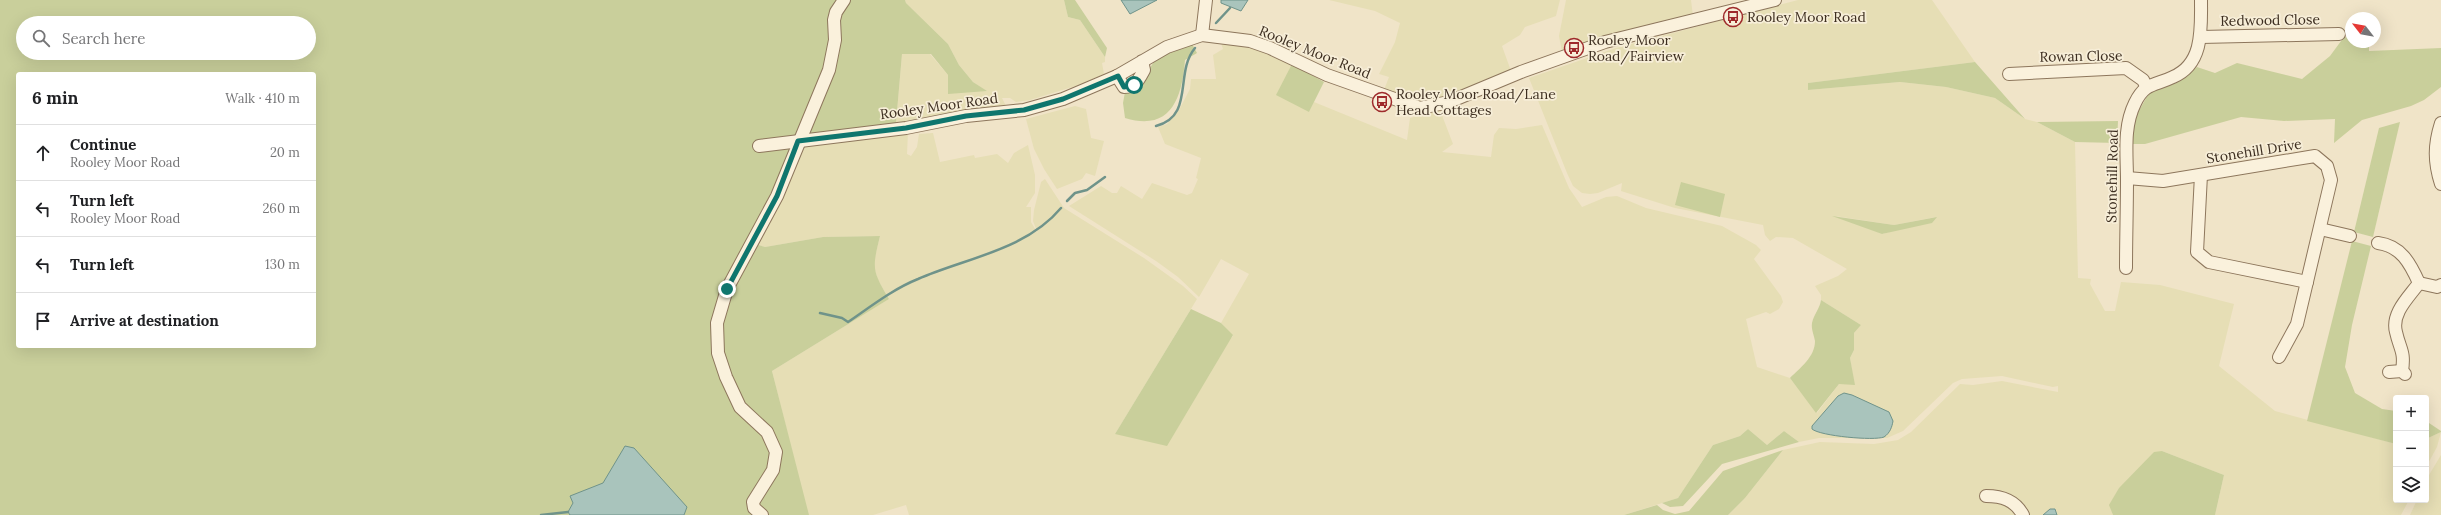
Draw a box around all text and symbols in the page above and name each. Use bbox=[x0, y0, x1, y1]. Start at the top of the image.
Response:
bus stop icon: Rooley Moor Road bbox=[1722, 6, 1744, 28]
place label: Rooley Moor Road bbox=[1747, 8, 1866, 26]
street label: Redwood Close bbox=[2220, 10, 2320, 30]
north arrow bbox=[2345, 12, 2381, 48]
search box bbox=[16, 16, 316, 60]
street label: Rooley Moor Road bbox=[1257, 21, 1373, 83]
icon: search bbox=[30, 27, 52, 49]
text: Search here bbox=[62, 29, 145, 48]
place label: Rooley Moor Road/Fairview bbox=[1588, 31, 1685, 65]
bus stop icon: Rooley Moor Road/Fairview bbox=[1563, 37, 1585, 59]
street label: Rowan Close bbox=[2039, 46, 2123, 66]
route start bbox=[1125, 76, 1143, 94]
place label: Rooley Moor Road/Lane Head Cottages bbox=[1396, 85, 1556, 119]
text: 6 min bbox=[32, 87, 78, 109]
street label: Rooley Moor Road bbox=[879, 89, 999, 123]
text: Walk · 410 m bbox=[225, 90, 300, 107]
bus stop icon: Rooley Moor Road/Lane Head Cottages bbox=[1371, 91, 1393, 113]
street label: Stonehill Road bbox=[2102, 129, 2122, 223]
text: Continue bbox=[70, 135, 136, 154]
street label: Stonehill Drive bbox=[2205, 135, 2303, 167]
icon: ahead bbox=[32, 142, 54, 164]
text: 20 m bbox=[270, 144, 300, 161]
text: Rooley Moor Road bbox=[70, 154, 180, 171]
text: Turn left bbox=[70, 191, 134, 210]
icon: left bbox=[32, 198, 54, 220]
text: 260 m bbox=[262, 200, 300, 217]
text: Rooley Moor Road bbox=[70, 210, 180, 227]
icon: left bbox=[32, 254, 54, 276]
text: Turn left bbox=[70, 255, 134, 274]
text: 130 m bbox=[265, 256, 300, 273]
route end bbox=[718, 280, 736, 298]
icon: arrive bbox=[32, 310, 54, 332]
text: Arrive at destination bbox=[70, 311, 219, 330]
map controls bbox=[2393, 395, 2429, 503]
button: + bbox=[2393, 395, 2429, 431]
button: − bbox=[2393, 431, 2429, 467]
button: layers bbox=[2393, 467, 2429, 503]

